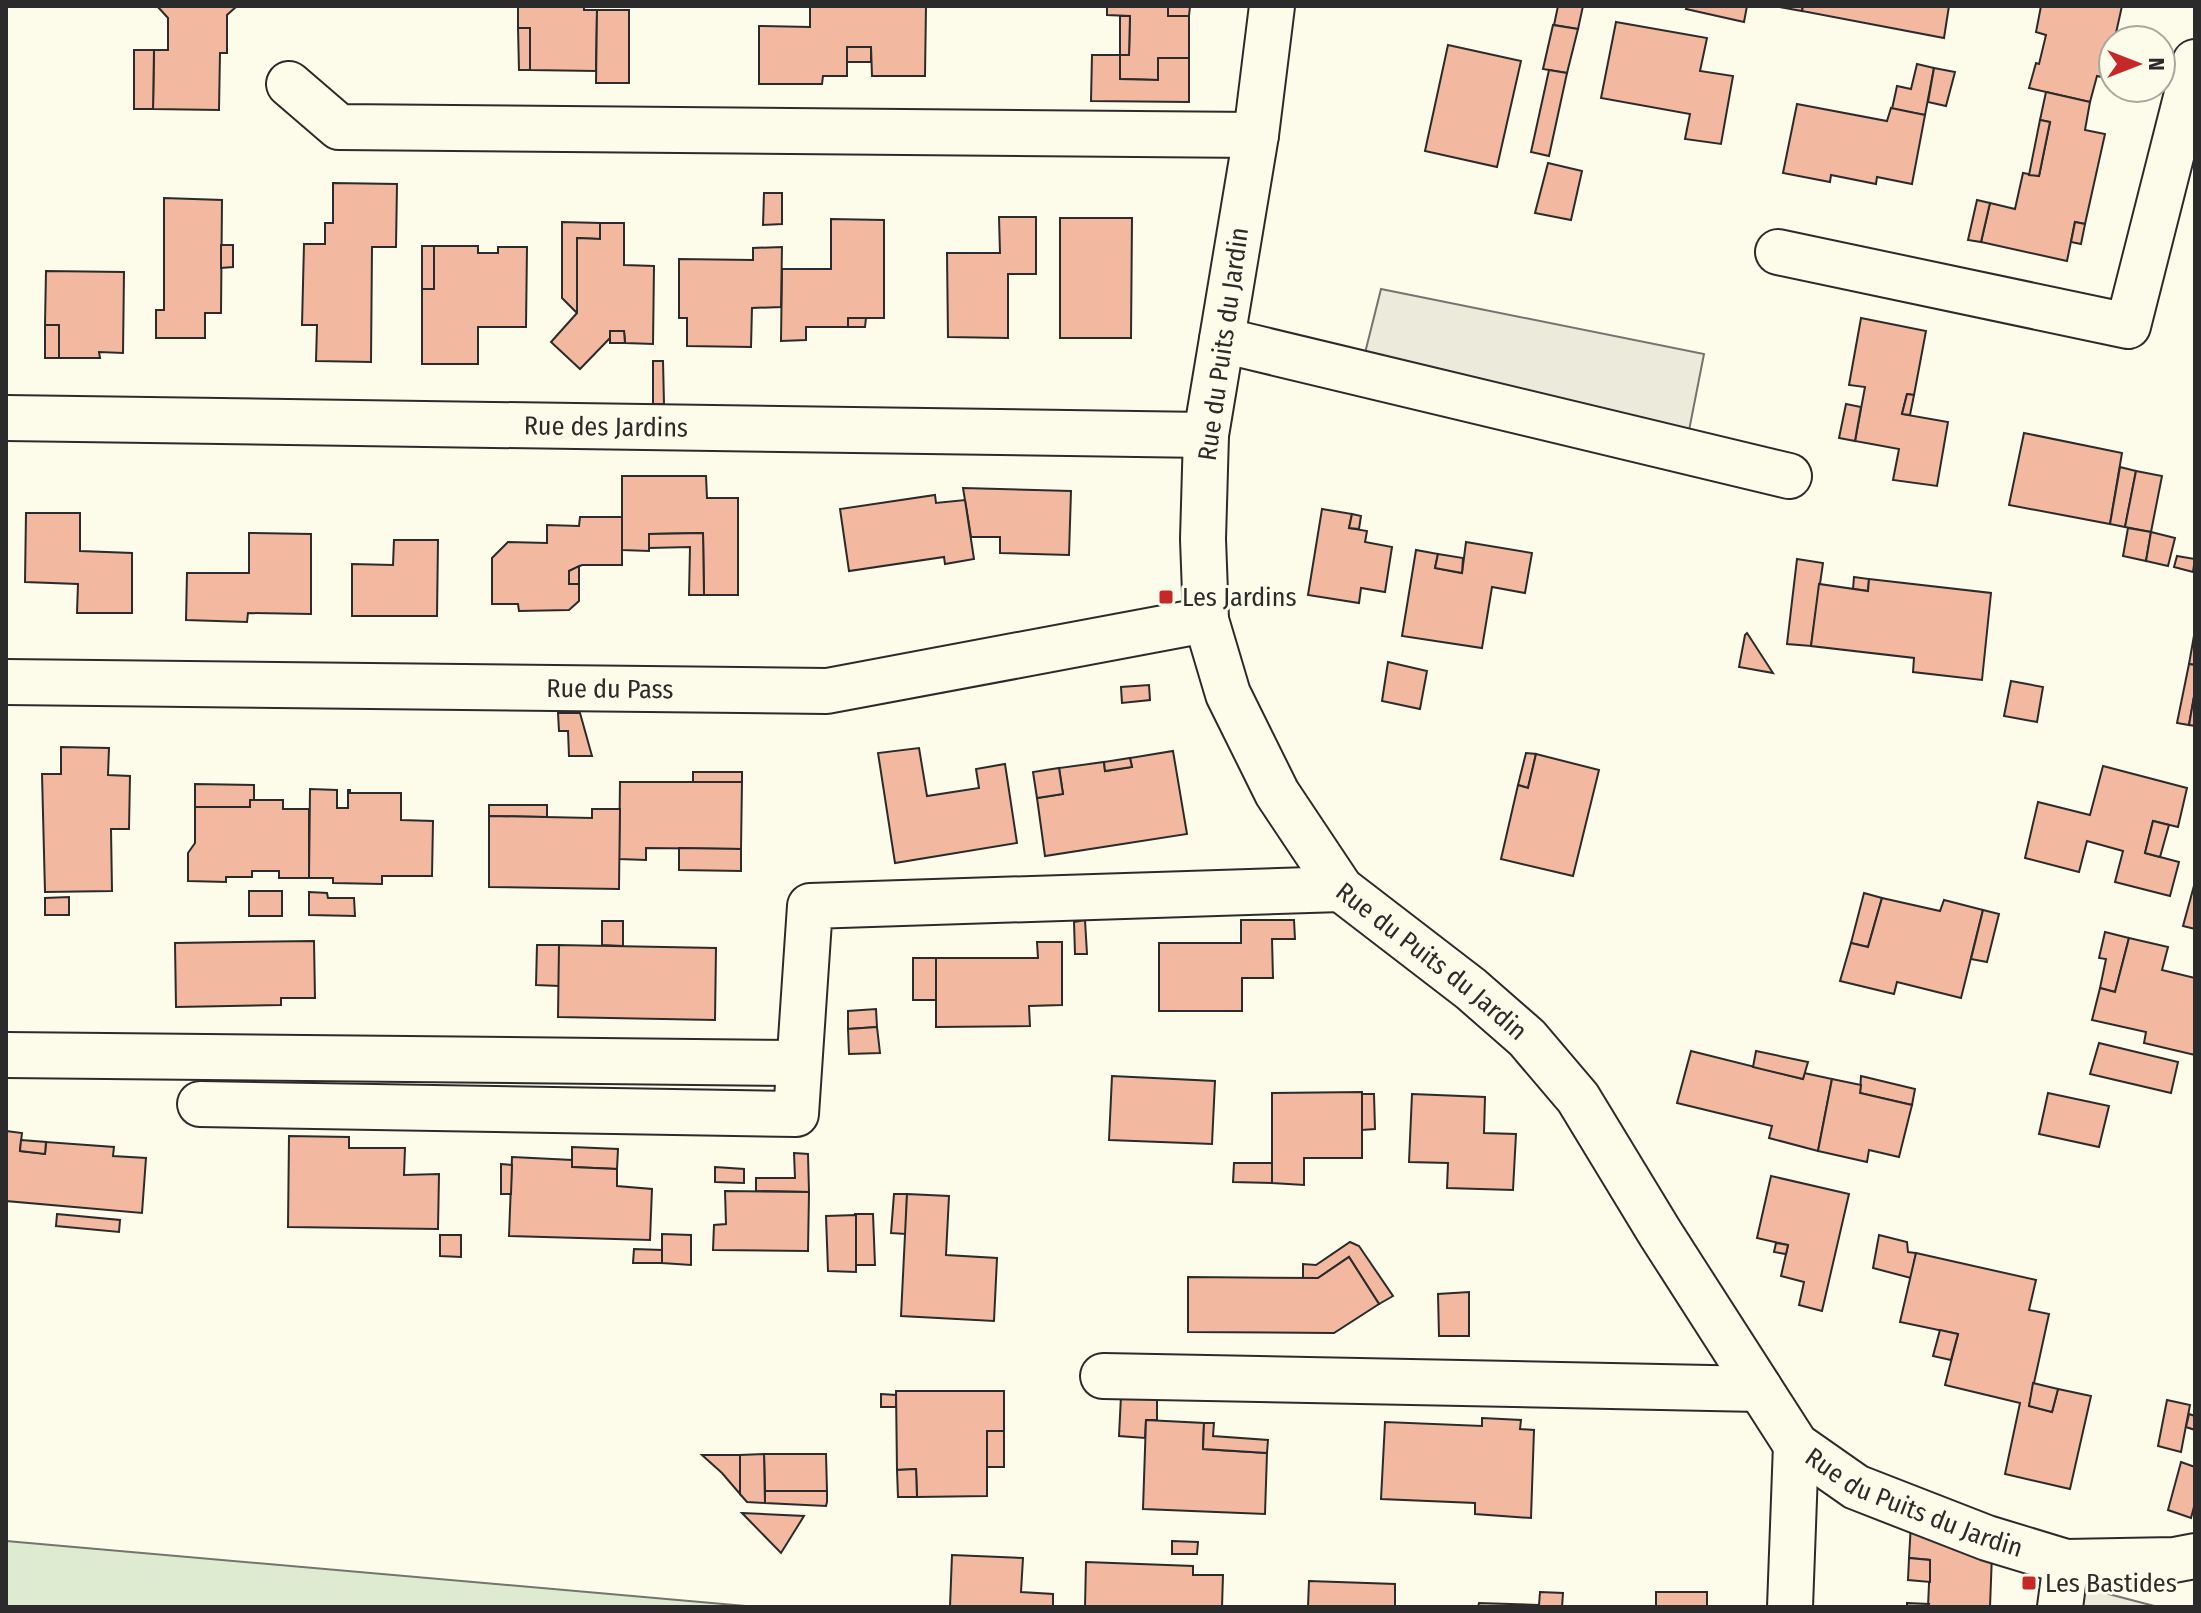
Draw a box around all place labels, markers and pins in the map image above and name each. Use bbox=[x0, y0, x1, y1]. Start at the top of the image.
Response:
place label: Les Jardins bbox=[1182, 582, 1296, 613]
marker: Les Jardins bbox=[1157, 588, 1175, 606]
place label: Les Bastides bbox=[2045, 1568, 2177, 1599]
marker: Les Bastides bbox=[2020, 1574, 2038, 1592]

